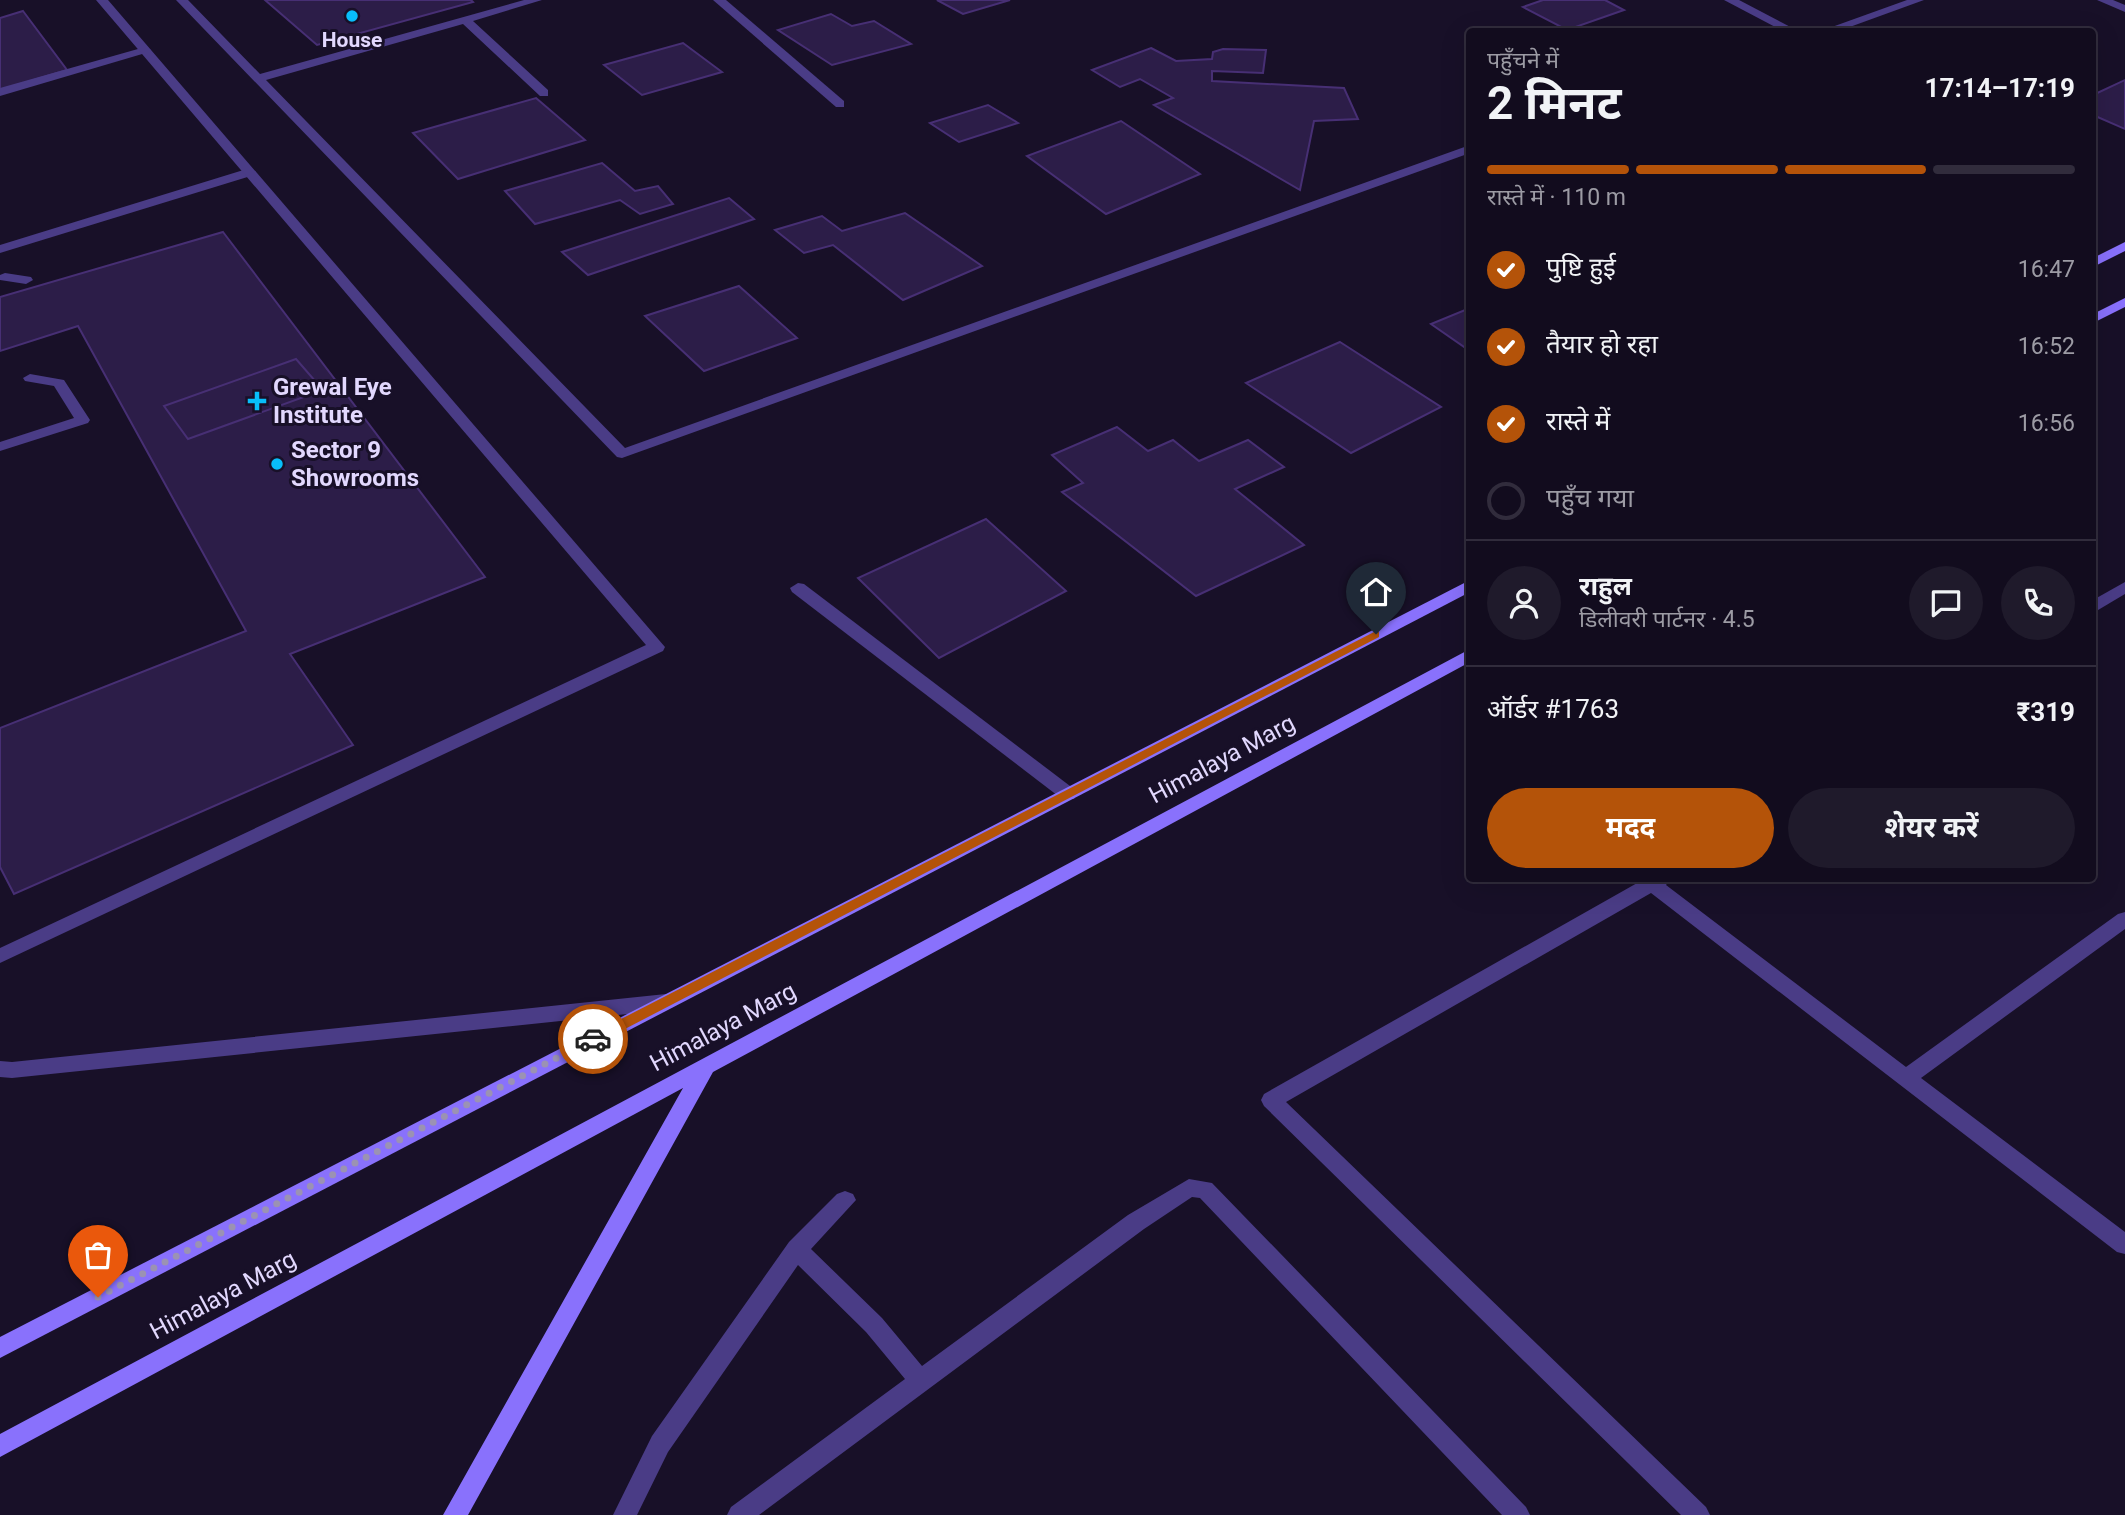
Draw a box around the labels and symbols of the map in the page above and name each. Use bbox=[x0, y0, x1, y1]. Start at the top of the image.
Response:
marker: House bbox=[344, 8, 360, 24]
place label: House bbox=[322, 28, 382, 52]
place label: Grewal Eye Institute bbox=[273, 373, 392, 429]
marker: Grewal Eye Institute bbox=[247, 391, 267, 411]
place label: Sector 9 Showrooms bbox=[291, 436, 419, 492]
marker: Sector 9 Showrooms bbox=[269, 456, 285, 472]
pin bbox=[1346, 562, 1406, 634]
street label: Himalaya Marg bbox=[1144, 709, 1300, 809]
street label: Himalaya Marg bbox=[645, 977, 801, 1077]
courier bbox=[558, 1004, 628, 1074]
pin bbox=[68, 1225, 128, 1297]
street label: Himalaya Marg bbox=[145, 1245, 301, 1345]

